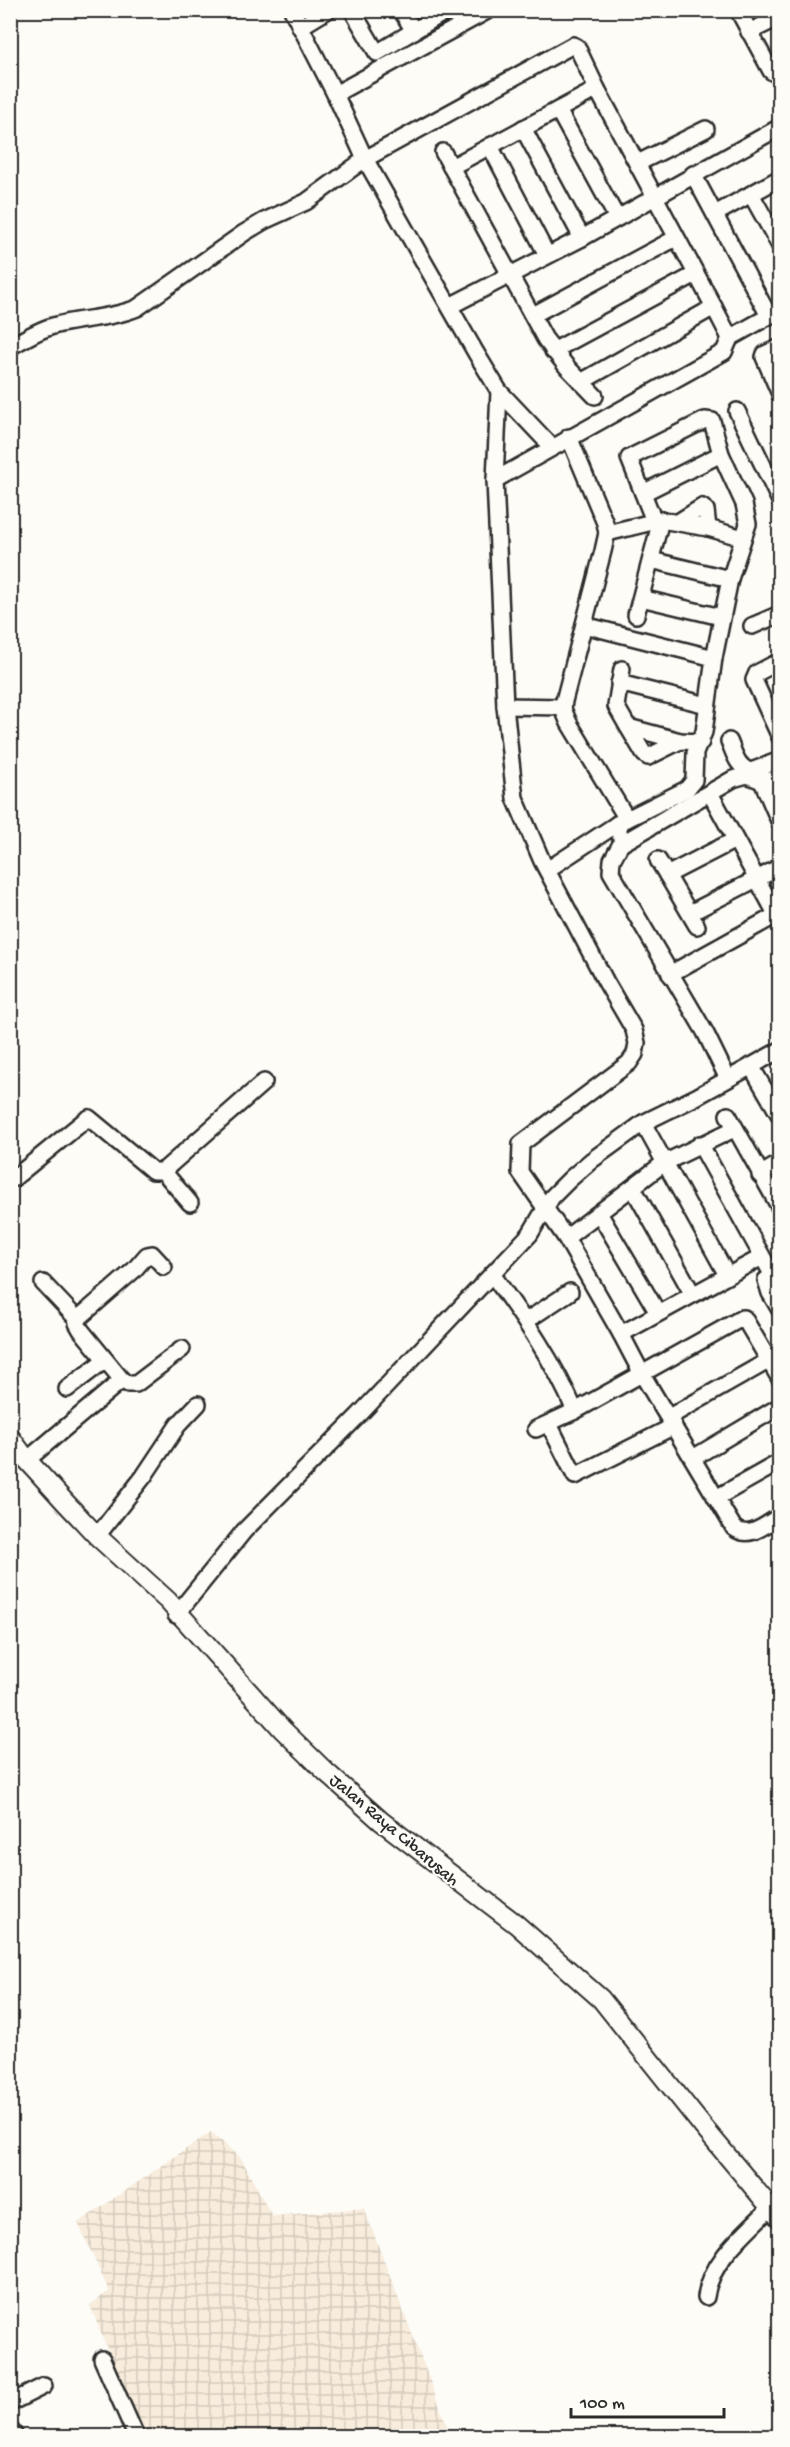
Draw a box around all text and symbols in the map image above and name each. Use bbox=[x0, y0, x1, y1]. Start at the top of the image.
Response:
street label: Jalan Raya Cibarusah bbox=[324, 1770, 463, 1892]
scale bar bbox=[571, 2381, 724, 2419]
text: 100 m bbox=[579, 2394, 625, 2415]

